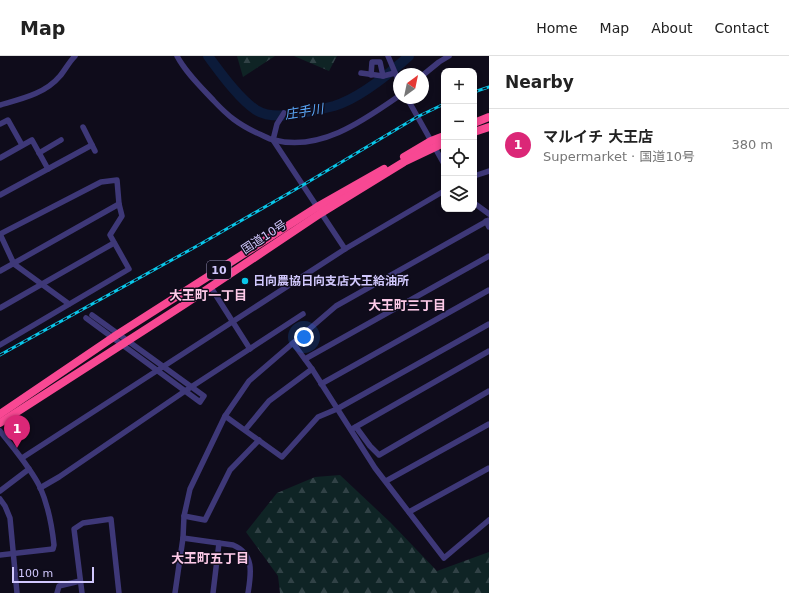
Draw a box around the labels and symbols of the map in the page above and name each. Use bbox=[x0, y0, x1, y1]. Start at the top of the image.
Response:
north arrow bbox=[393, 68, 429, 104]
water label: 庄手川 bbox=[284, 101, 326, 122]
street label: 国道10号 bbox=[239, 217, 289, 257]
road number: 10 bbox=[207, 261, 231, 279]
place label: 日向農協日向支店大王給油所 bbox=[253, 274, 409, 288]
marker: 日向農協日向支店大王給油所 bbox=[240, 276, 250, 286]
district label: 大王町一丁目 bbox=[169, 288, 247, 303]
district label: 大王町三丁目 bbox=[368, 298, 446, 313]
your location bbox=[294, 327, 314, 347]
pin: 1 bbox=[4, 415, 30, 448]
district label: 大王町五丁目 bbox=[171, 551, 249, 566]
scale bar bbox=[12, 565, 94, 584]

